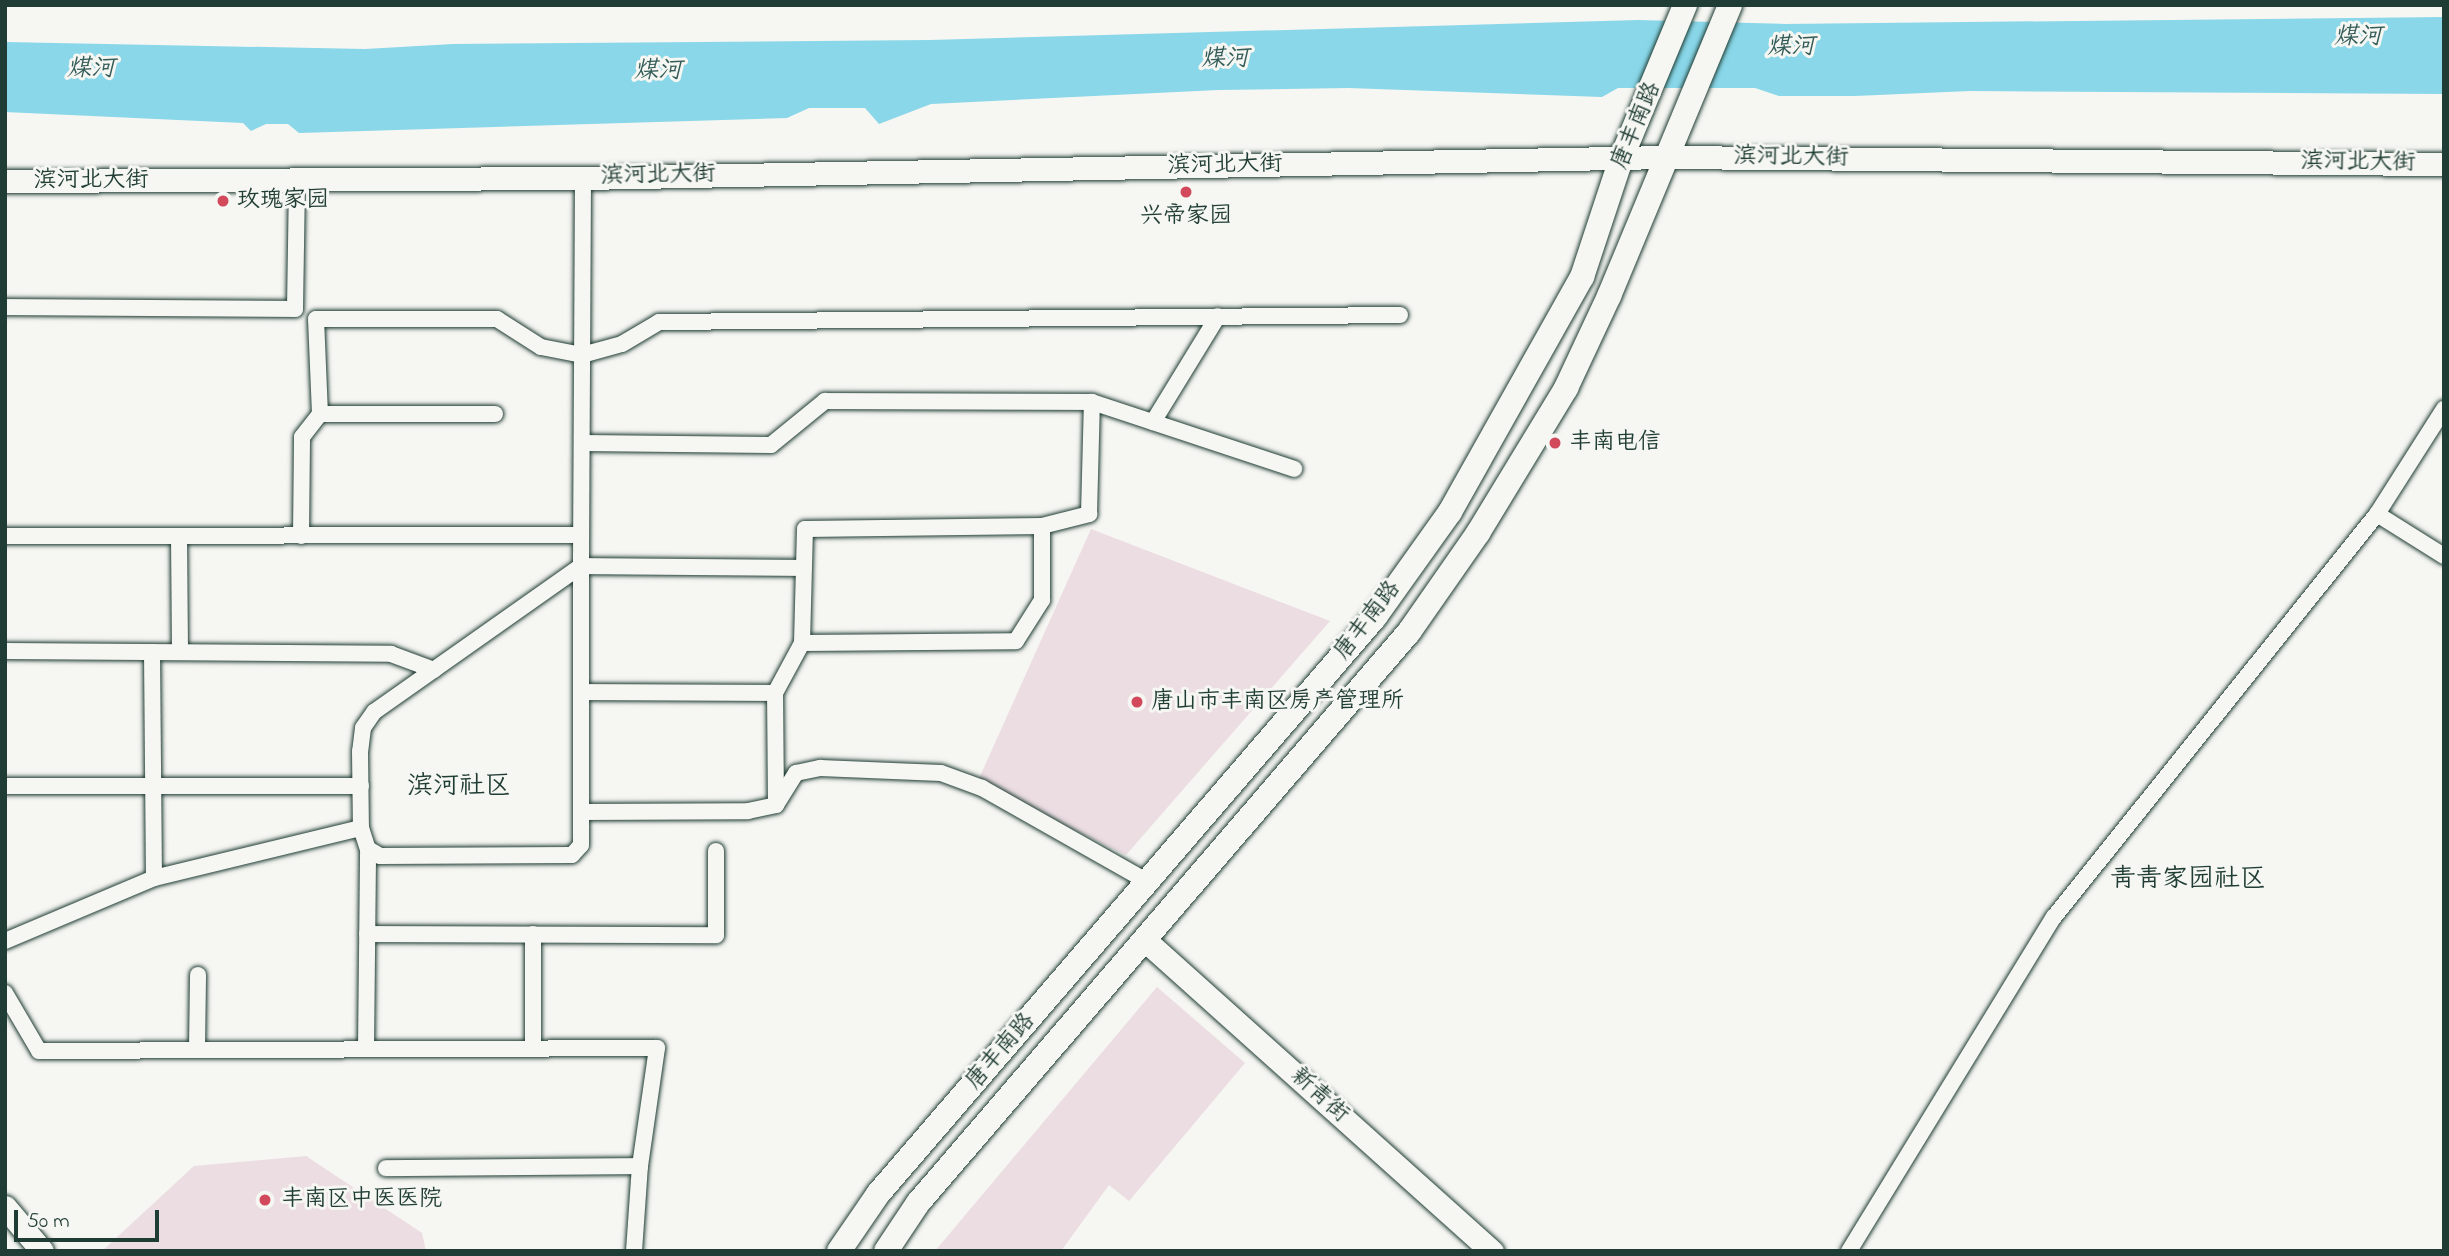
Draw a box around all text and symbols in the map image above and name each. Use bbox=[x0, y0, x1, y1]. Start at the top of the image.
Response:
water label: 煤河 bbox=[2334, 24, 2382, 52]
water label: 煤河 bbox=[1767, 33, 1815, 63]
water label: 煤河 bbox=[1201, 45, 1249, 75]
water label: 煤河 bbox=[67, 56, 115, 84]
water label: 煤河 bbox=[634, 58, 682, 86]
street label: 唐丰南路 bbox=[1606, 78, 1668, 174]
street label: 滨河北大街 bbox=[1733, 143, 1849, 173]
street label: 滨河北大街 bbox=[2300, 148, 2416, 178]
street label: 滨河北大街 bbox=[1167, 151, 1283, 181]
street label: 滨河北大街 bbox=[600, 161, 716, 191]
street label: 滨河北大街 bbox=[34, 167, 148, 195]
marker: 兴帝家园 bbox=[1178, 184, 1194, 200]
place label: 玫瑰家园 bbox=[237, 187, 329, 215]
marker: 玫瑰家园 bbox=[215, 193, 231, 209]
place label: 兴帝家园 bbox=[1140, 203, 1232, 231]
place label: 丰南电信 bbox=[1569, 429, 1661, 457]
marker: 丰南电信 bbox=[1547, 435, 1563, 451]
street label: 唐丰南路 bbox=[1329, 576, 1407, 666]
place label: 唐山市丰南区房产管理所 bbox=[1151, 688, 1404, 716]
marker: 唐山市丰南区房产管理所 bbox=[1129, 694, 1145, 710]
district label: 滨河社区 bbox=[407, 772, 511, 804]
district label: 青青家园社区 bbox=[2110, 865, 2266, 897]
street label: 唐丰南路 bbox=[960, 1008, 1042, 1096]
street label: 新青街 bbox=[1284, 1063, 1354, 1129]
place label: 丰南区中医医院 bbox=[281, 1186, 442, 1214]
marker: 丰南区中医医院 bbox=[255, 1190, 275, 1210]
scale bar bbox=[18, 1196, 163, 1240]
text: 50 m bbox=[27, 1207, 70, 1237]

